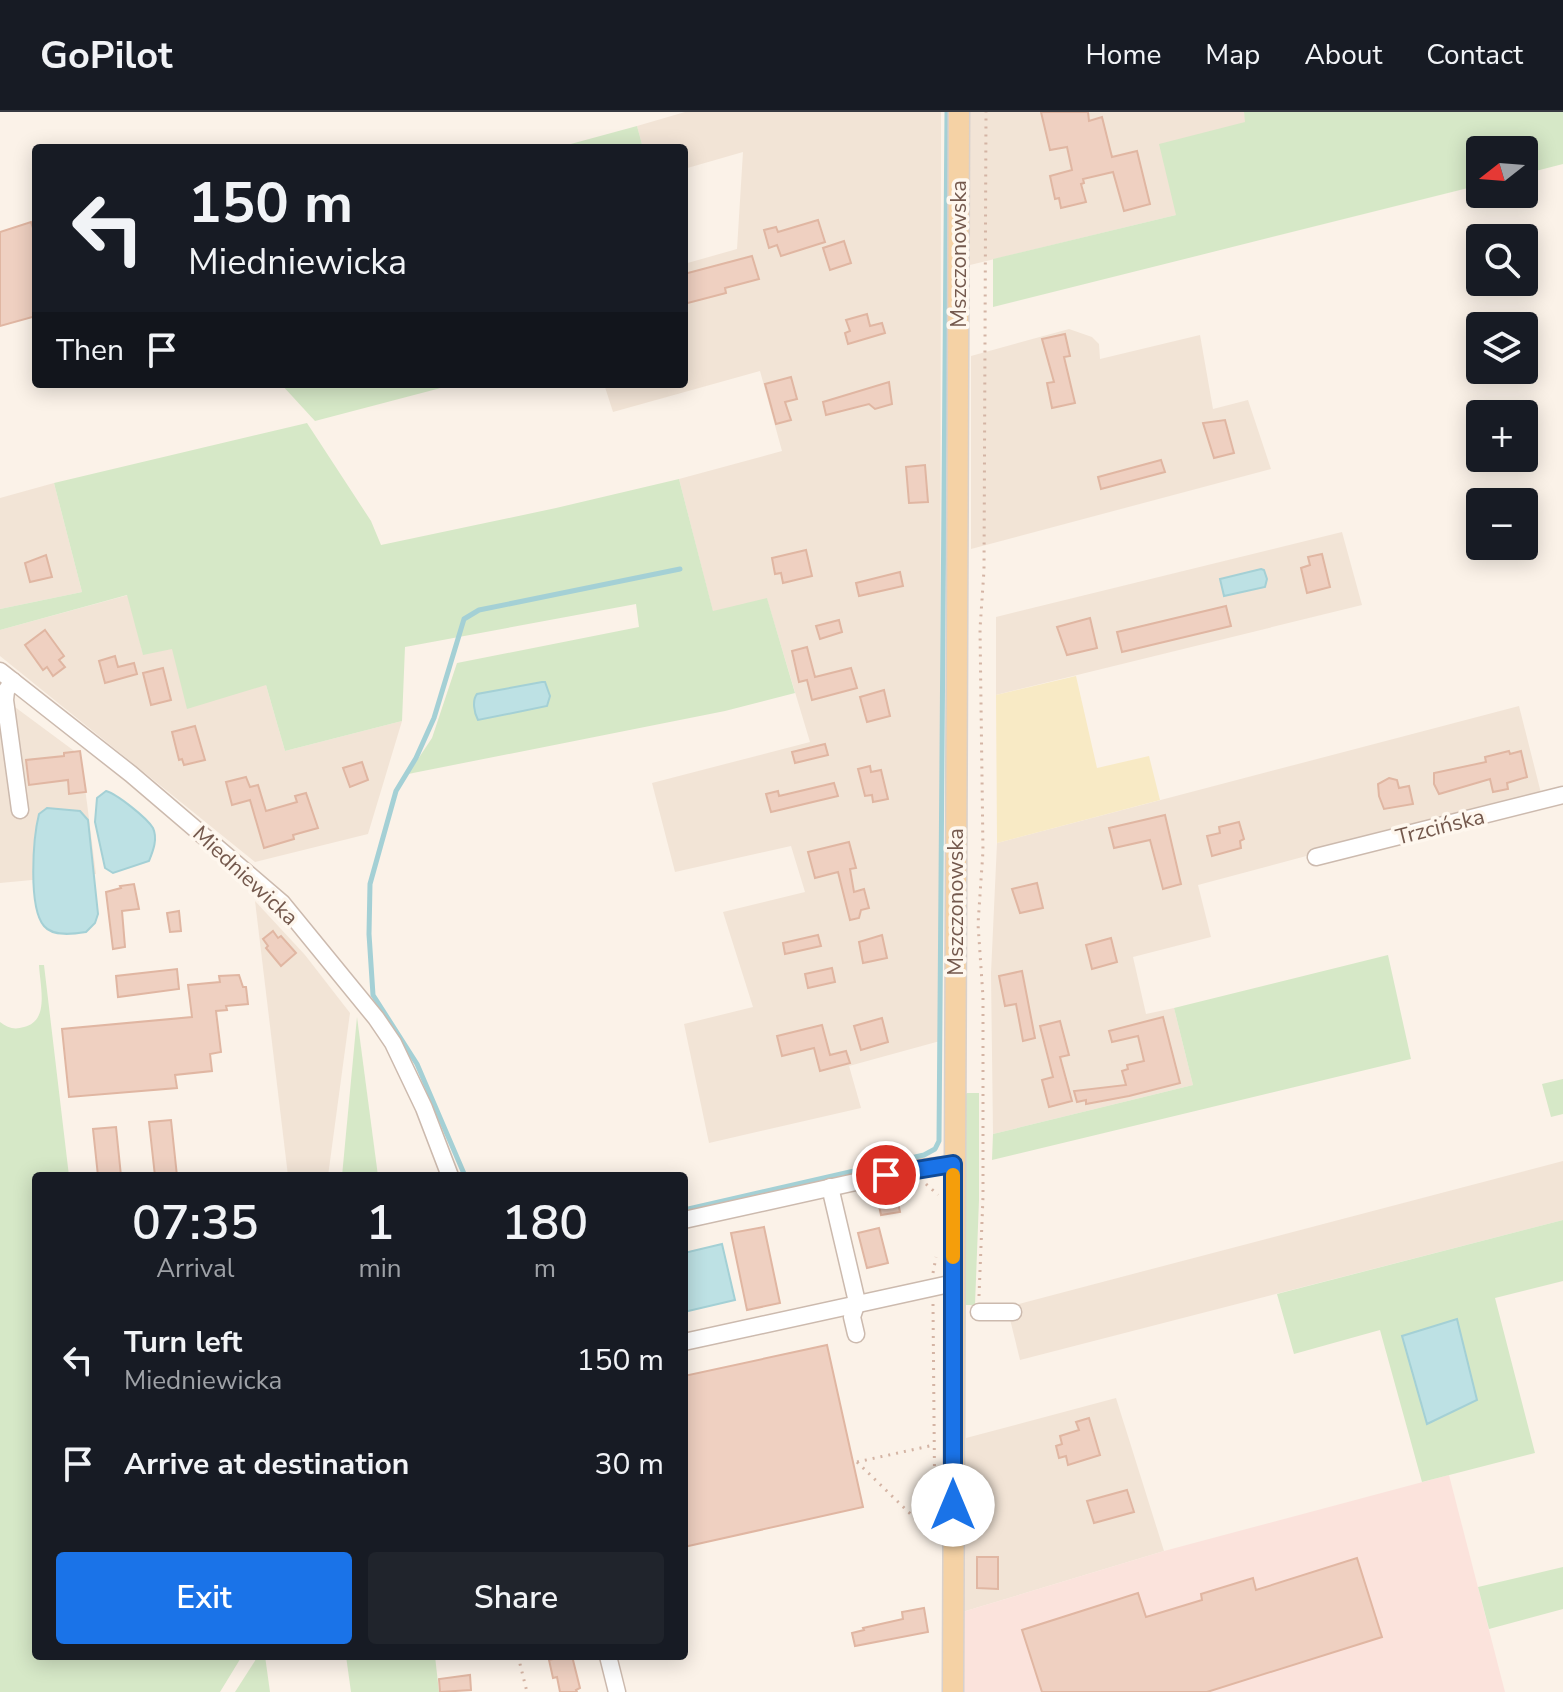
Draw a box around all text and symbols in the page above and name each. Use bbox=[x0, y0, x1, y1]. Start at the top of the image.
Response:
text: GoPilot bbox=[40, 30, 173, 81]
text: Home bbox=[1086, 36, 1161, 74]
text: Map bbox=[1205, 36, 1260, 74]
text: About bbox=[1304, 36, 1382, 74]
text: Contact bbox=[1426, 36, 1523, 74]
north arrow bbox=[1466, 136, 1538, 208]
map controls bbox=[1466, 136, 1538, 560]
text: 150 m bbox=[188, 165, 353, 242]
icon: left bbox=[56, 176, 160, 280]
street label: Mszczonowska bbox=[944, 180, 974, 328]
button: search bbox=[1466, 224, 1538, 296]
text: Miedniewicka bbox=[188, 238, 407, 287]
button: layers bbox=[1466, 312, 1538, 384]
icon: arrive bbox=[140, 328, 184, 372]
text: Then bbox=[56, 330, 124, 371]
button: + bbox=[1466, 400, 1538, 472]
button: − bbox=[1466, 488, 1538, 560]
street label: Trzcińska bbox=[1393, 801, 1488, 852]
street label: Miedniewicka bbox=[186, 819, 305, 932]
street label: Mszczonowska bbox=[941, 828, 971, 976]
pin bbox=[852, 1141, 920, 1209]
icon: arrive bbox=[864, 1153, 908, 1197]
text: 07:35 bbox=[132, 1190, 259, 1256]
text: 1 bbox=[366, 1190, 394, 1256]
text: 180 bbox=[502, 1190, 588, 1256]
text: Arrival bbox=[156, 1251, 234, 1286]
text: min bbox=[359, 1251, 402, 1286]
text: m bbox=[534, 1251, 556, 1286]
text: Turn left bbox=[124, 1322, 242, 1363]
icon: left bbox=[56, 1338, 100, 1382]
text: 150 m bbox=[577, 1340, 664, 1381]
text: Miedniewicka bbox=[124, 1363, 282, 1398]
icon: arrive bbox=[56, 1442, 100, 1486]
text: Arrive at destination bbox=[124, 1444, 409, 1485]
text: 30 m bbox=[595, 1444, 664, 1485]
position arrow bbox=[911, 1463, 995, 1547]
button: Exit bbox=[56, 1552, 352, 1644]
button: Share bbox=[368, 1552, 664, 1644]

